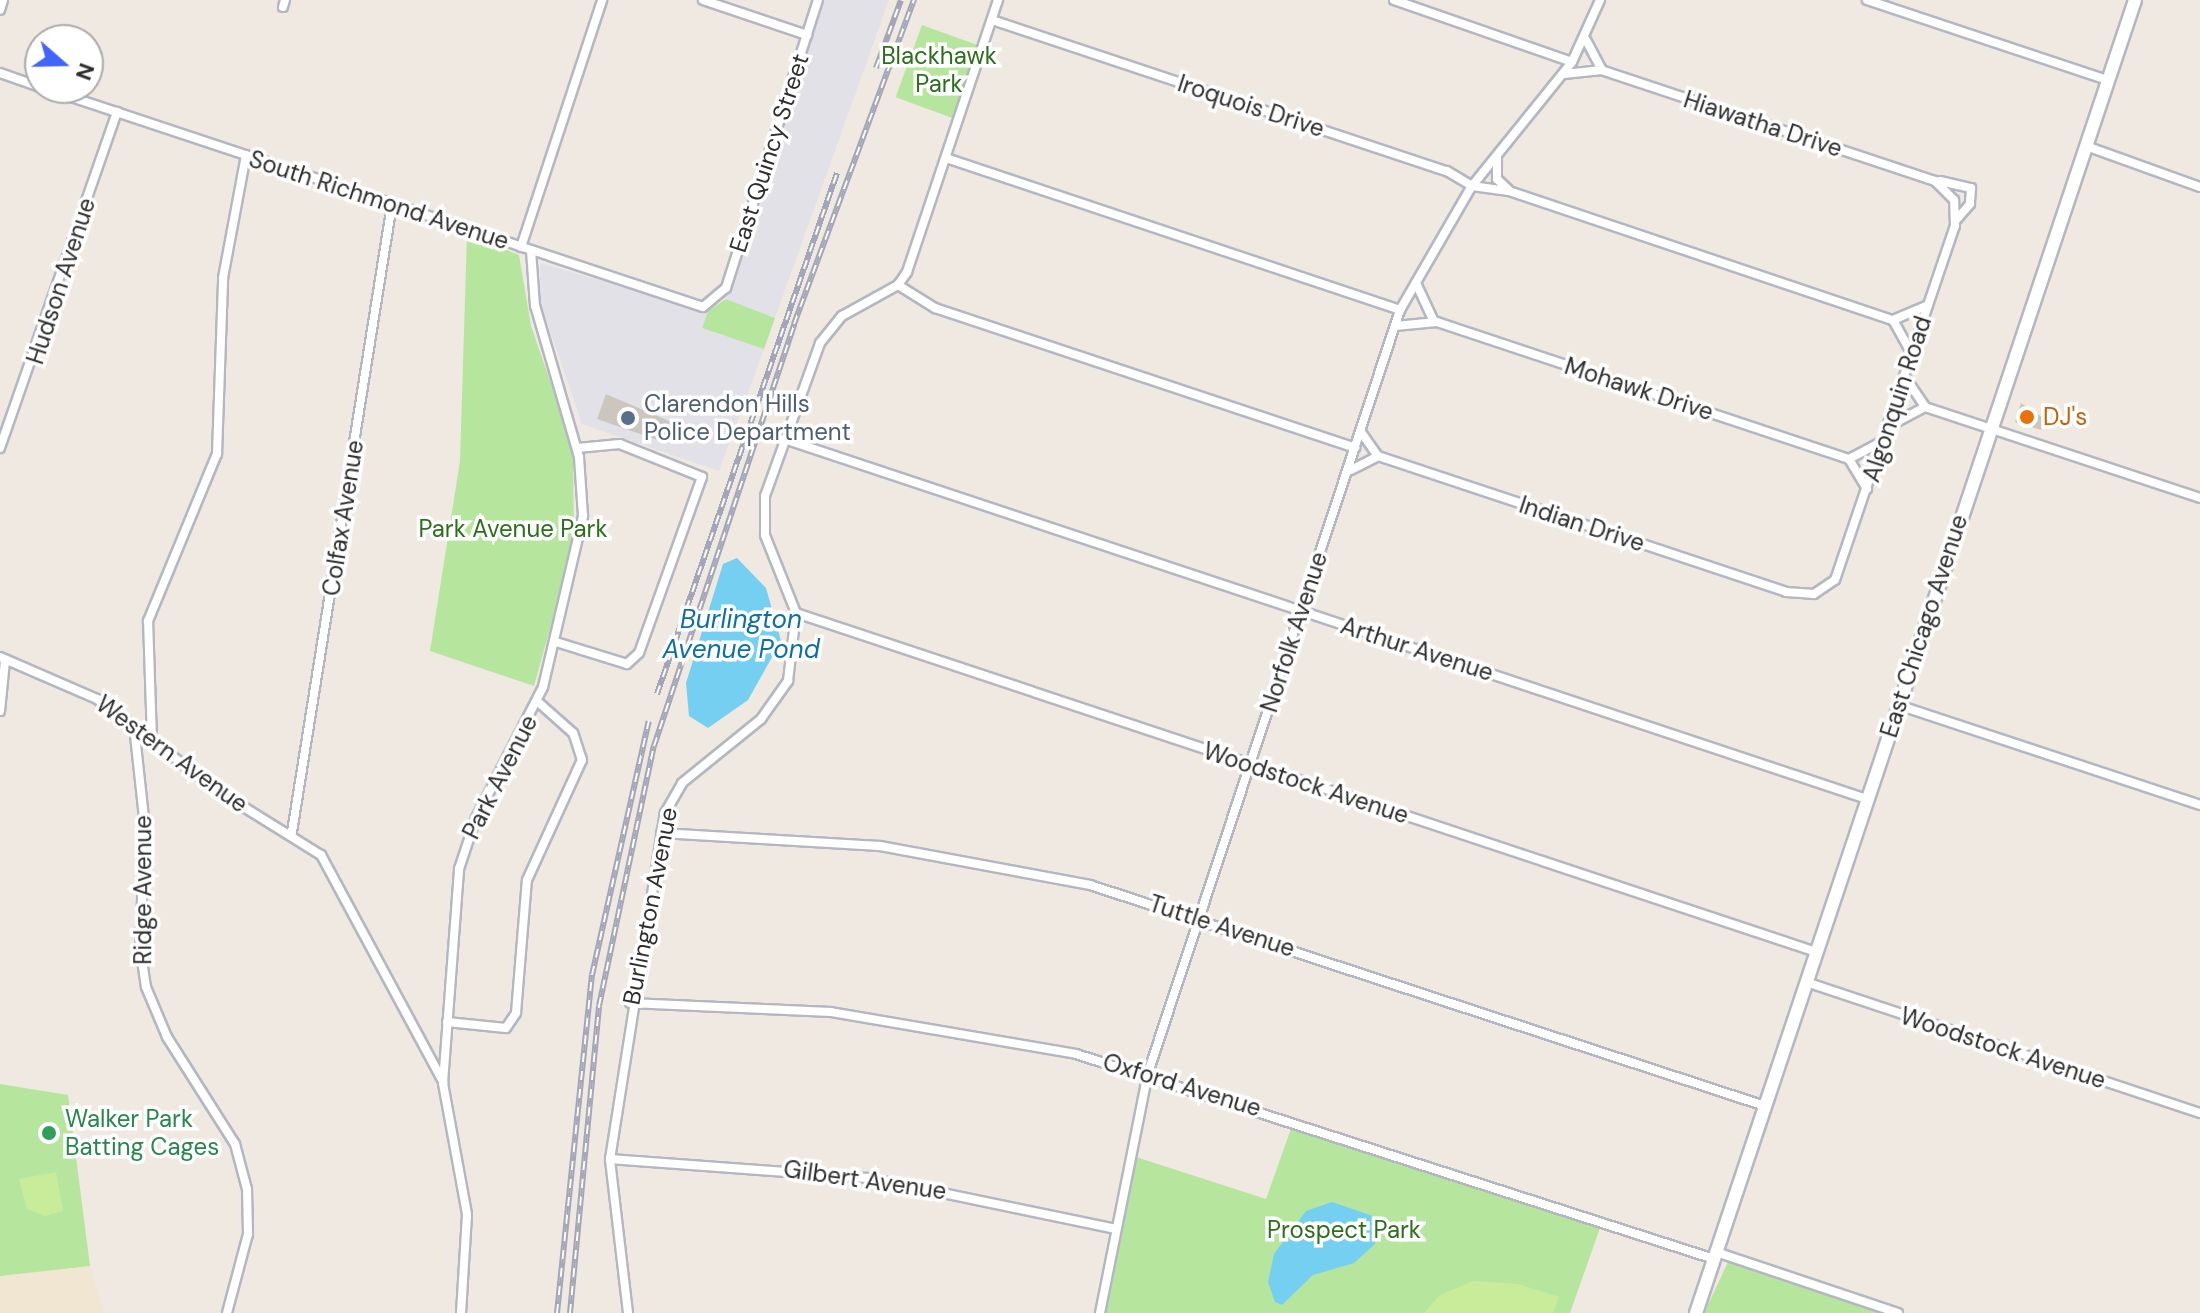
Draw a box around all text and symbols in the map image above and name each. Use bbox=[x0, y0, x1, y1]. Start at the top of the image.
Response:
north arrow bbox=[24, 24, 104, 104]
park label: Blackhawk Park bbox=[881, 42, 997, 98]
street label: East Quincy Street bbox=[723, 50, 815, 256]
text: N bbox=[69, 59, 102, 84]
street label: Iroquois Drive bbox=[1174, 69, 1328, 143]
street label: Hiawatha Drive bbox=[1680, 85, 1846, 163]
street label: South Richmond Avenue bbox=[245, 144, 513, 256]
street label: Hudson Avenue bbox=[21, 194, 101, 368]
street label: Algonquin Road bbox=[1857, 312, 1937, 486]
street label: Mohawk Drive bbox=[1561, 351, 1717, 427]
place label: Clarendon Hills Police Department bbox=[644, 390, 851, 446]
place label: DJ's bbox=[2043, 403, 2087, 431]
marker: DJ's bbox=[2018, 408, 2036, 426]
marker: Clarendon Hills Police Department bbox=[619, 409, 637, 427]
street label: Colfax Avenue bbox=[316, 438, 370, 598]
street label: Indian Drive bbox=[1516, 490, 1648, 558]
street label: East Chicago Avenue bbox=[1874, 511, 1974, 741]
park label: Park Avenue Park bbox=[418, 515, 608, 543]
street label: Norfolk Avenue bbox=[1255, 548, 1333, 716]
water label: Burlington Avenue Pond bbox=[662, 604, 820, 666]
street label: Arthur Avenue bbox=[1337, 611, 1497, 687]
street label: Western Avenue bbox=[91, 689, 253, 819]
street label: Park Avenue bbox=[456, 710, 544, 844]
street label: Woodstock Avenue bbox=[1200, 736, 1412, 830]
street label: Burlington Avenue bbox=[617, 805, 683, 1007]
street label: Ridge Avenue bbox=[129, 815, 157, 965]
street label: Tuttle Avenue bbox=[1145, 889, 1299, 963]
street label: Woodstock Avenue bbox=[1897, 1001, 2109, 1095]
street label: Oxford Avenue bbox=[1099, 1047, 1265, 1123]
place label: Walker Park Batting Cages bbox=[65, 1105, 219, 1161]
marker: Walker Park Batting Cages bbox=[40, 1124, 58, 1142]
street label: Gilbert Avenue bbox=[782, 1154, 948, 1206]
park label: Prospect Park bbox=[1267, 1216, 1421, 1244]

